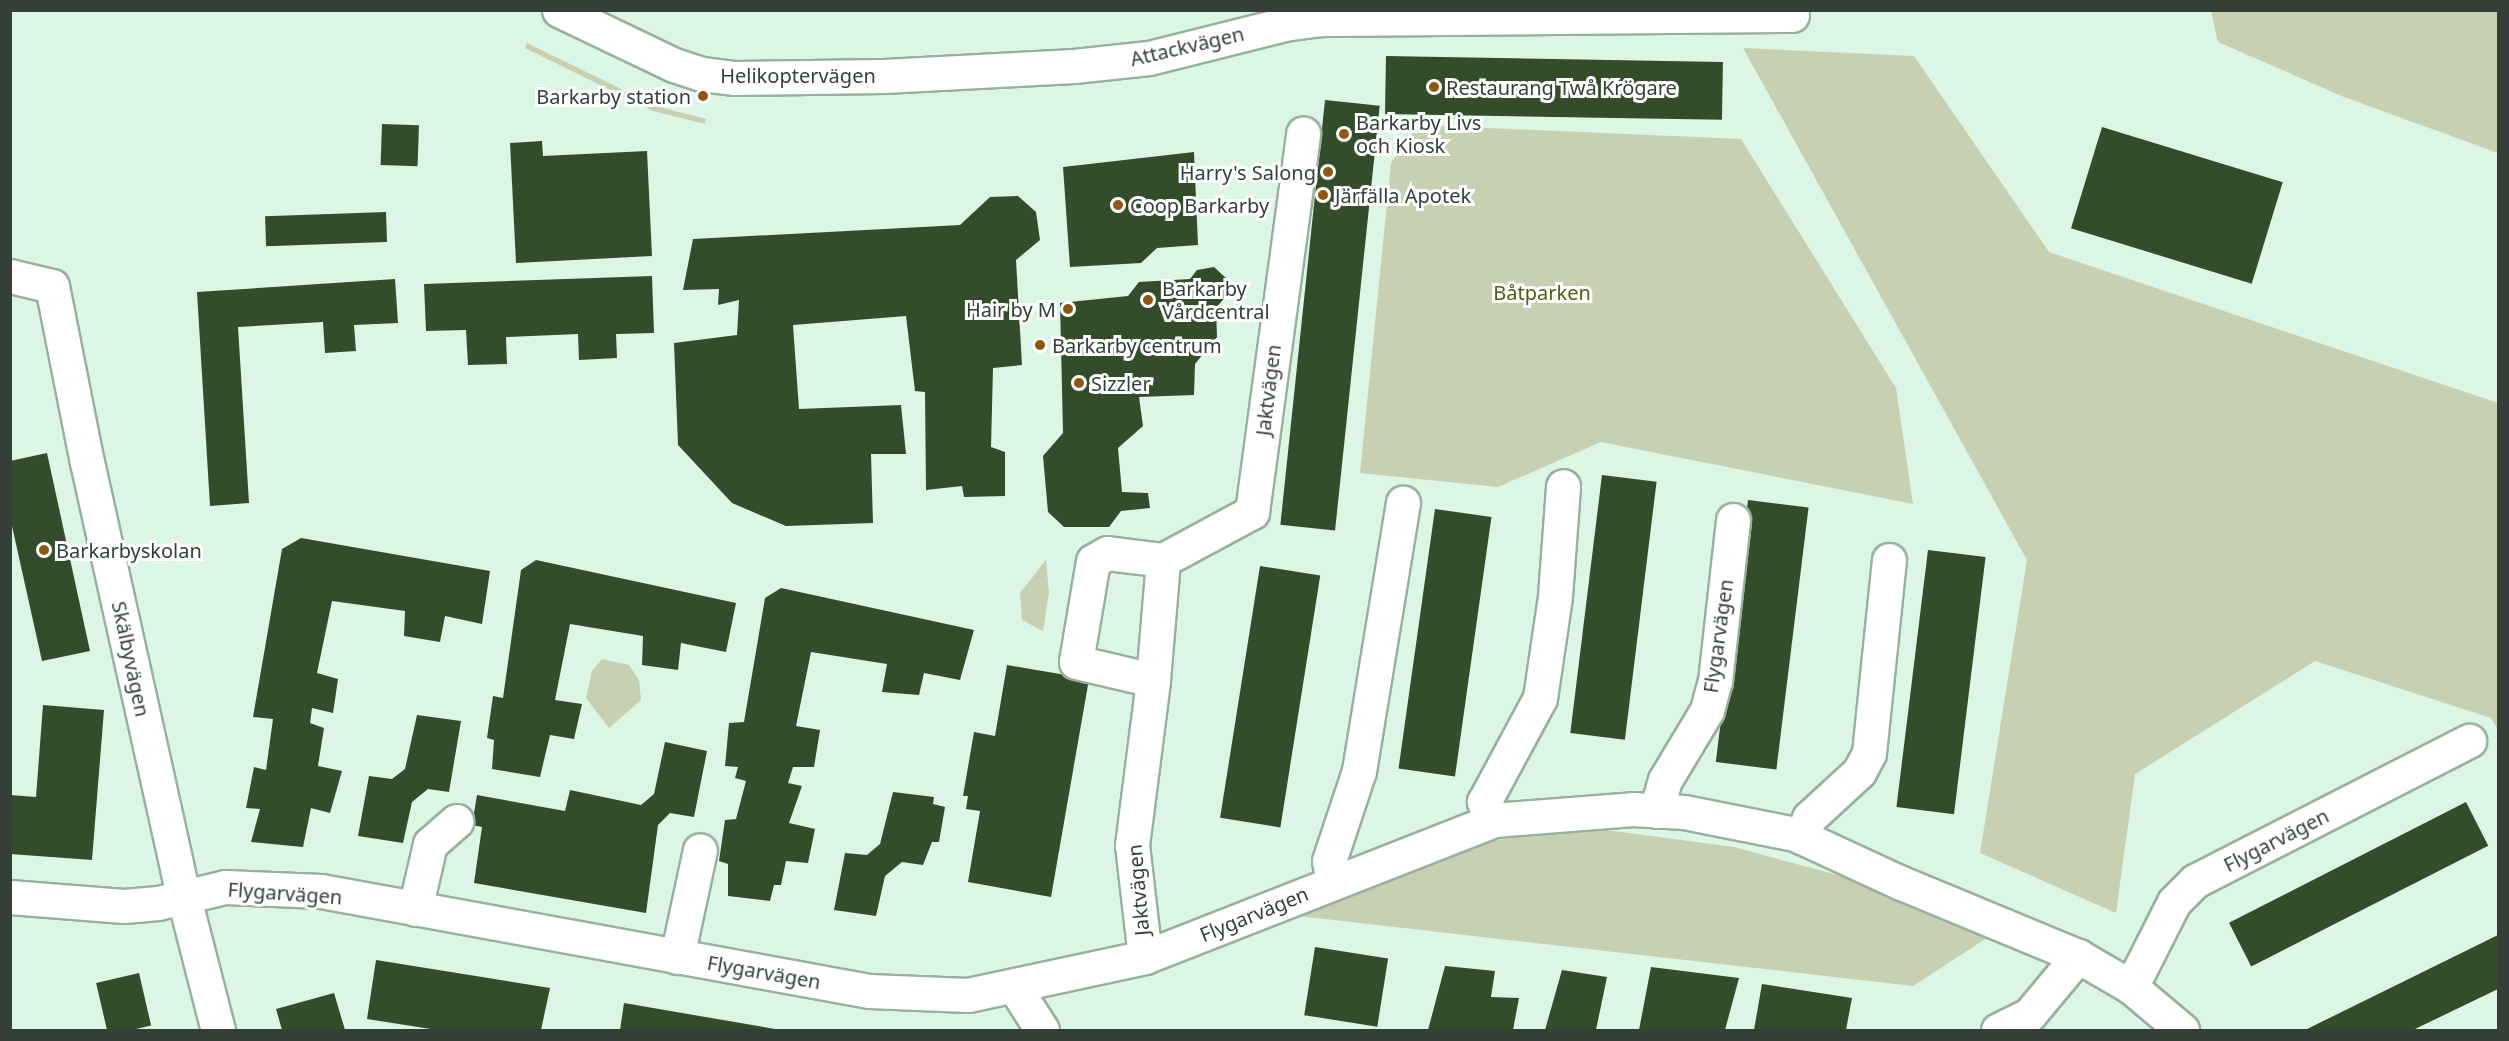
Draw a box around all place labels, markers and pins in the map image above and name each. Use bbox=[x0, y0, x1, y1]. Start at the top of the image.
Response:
place label: Restaurang Twå Krögare bbox=[1446, 75, 1677, 99]
marker: Restaurang Twå Krögare bbox=[1427, 80, 1441, 94]
place label: Barkarby station bbox=[536, 84, 691, 108]
marker: Barkarby station bbox=[696, 89, 710, 103]
place label: Barkarby Livs och Kiosk bbox=[1356, 110, 1481, 157]
marker: Barkarby Livs och Kiosk bbox=[1337, 127, 1351, 141]
place label: Harry's Salong bbox=[1180, 160, 1316, 184]
marker: Harry's Salong bbox=[1321, 165, 1335, 179]
place label: Järfälla Apotek bbox=[1335, 183, 1471, 207]
marker: Järfälla Apotek bbox=[1316, 188, 1330, 202]
place label: Coop Barkarby bbox=[1130, 193, 1269, 217]
marker: Coop Barkarby bbox=[1111, 198, 1125, 212]
place label: Barkarby Vårdcentral bbox=[1162, 276, 1270, 323]
marker: Barkarby Vårdcentral bbox=[1139, 291, 1157, 309]
place label: Hair by M bbox=[966, 297, 1056, 321]
marker: Hair by M bbox=[1061, 302, 1075, 316]
place label: Barkarby centrum bbox=[1052, 333, 1222, 357]
marker: Barkarby centrum bbox=[1033, 338, 1047, 352]
place label: Sizzler bbox=[1091, 371, 1151, 395]
marker: Sizzler bbox=[1072, 376, 1086, 390]
place label: Barkarbyskolan bbox=[56, 538, 202, 562]
marker: Barkarbyskolan bbox=[37, 543, 51, 557]

